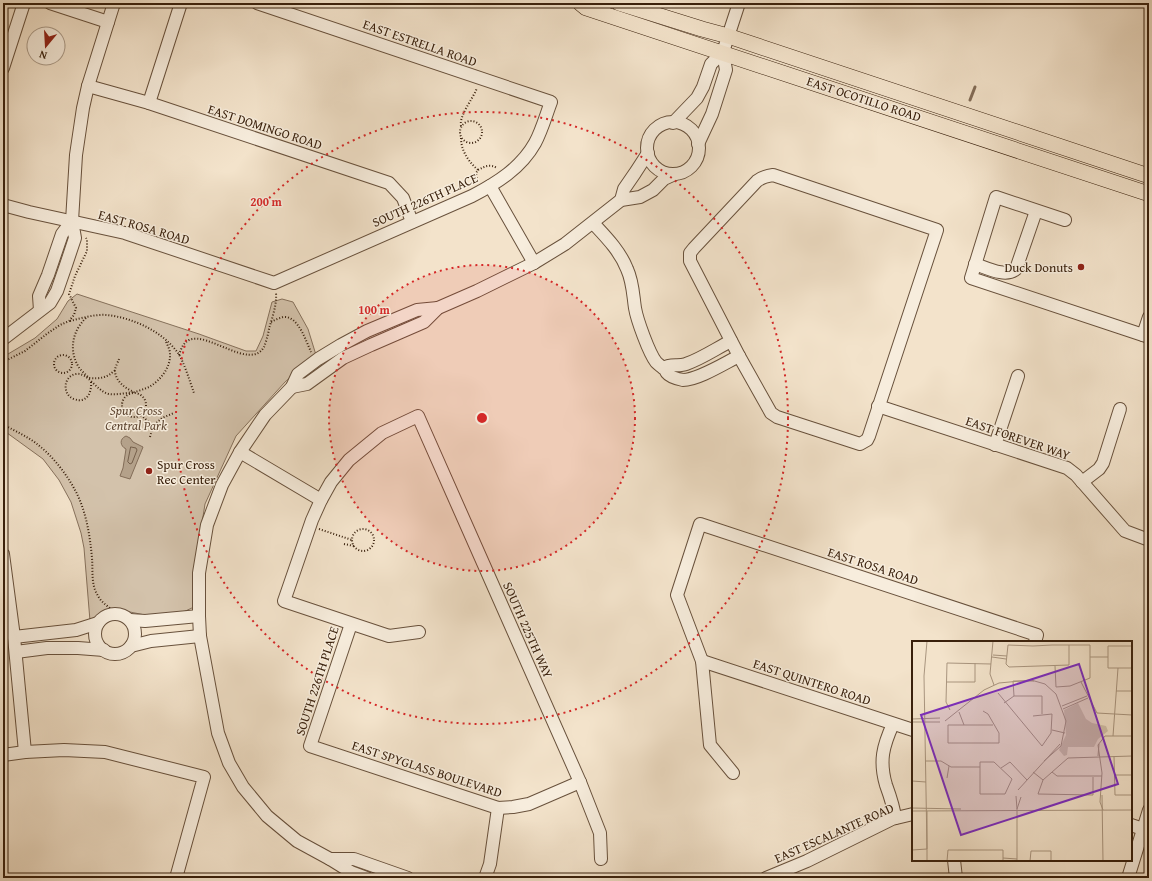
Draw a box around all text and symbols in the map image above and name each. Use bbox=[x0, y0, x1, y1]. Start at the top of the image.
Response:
street label: EAST ESTRELLA ROAD bbox=[360, 15, 480, 71]
north arrow bbox=[26, 26, 66, 66]
text: N bbox=[36, 47, 49, 64]
street label: EAST OCOTILLO ROAD bbox=[804, 72, 924, 127]
street label: EAST DOMINGO ROAD bbox=[205, 100, 325, 154]
street label: SOUTH 226TH PLACE bbox=[369, 168, 481, 232]
text: 200 m bbox=[250, 193, 283, 210]
street label: EAST ROSA ROAD bbox=[96, 205, 192, 249]
place label: Duck Donuts bbox=[1004, 258, 1073, 277]
marker: Duck Donuts bbox=[1076, 262, 1086, 272]
text: 100 m bbox=[358, 301, 391, 318]
park label: Spur Cross Central Park bbox=[105, 401, 167, 435]
centre of rings bbox=[475, 411, 489, 425]
street label: EAST FOREVER WAY bbox=[963, 411, 1073, 465]
place label: Spur Cross Rec Center bbox=[157, 455, 216, 489]
marker: Spur Cross Rec Center bbox=[144, 466, 154, 476]
street label: EAST ROSA ROAD bbox=[825, 542, 921, 590]
street label: SOUTH 225TH WAY bbox=[498, 579, 558, 681]
street label: SOUTH 226TH PLACE bbox=[290, 624, 344, 738]
inset map bbox=[912, 641, 1132, 861]
street label: EAST QUINTERO ROAD bbox=[751, 654, 873, 710]
street label: EAST SPYGLASS BOULEVARD bbox=[350, 736, 505, 802]
street label: EAST ESCALANTE ROAD bbox=[771, 798, 897, 868]

